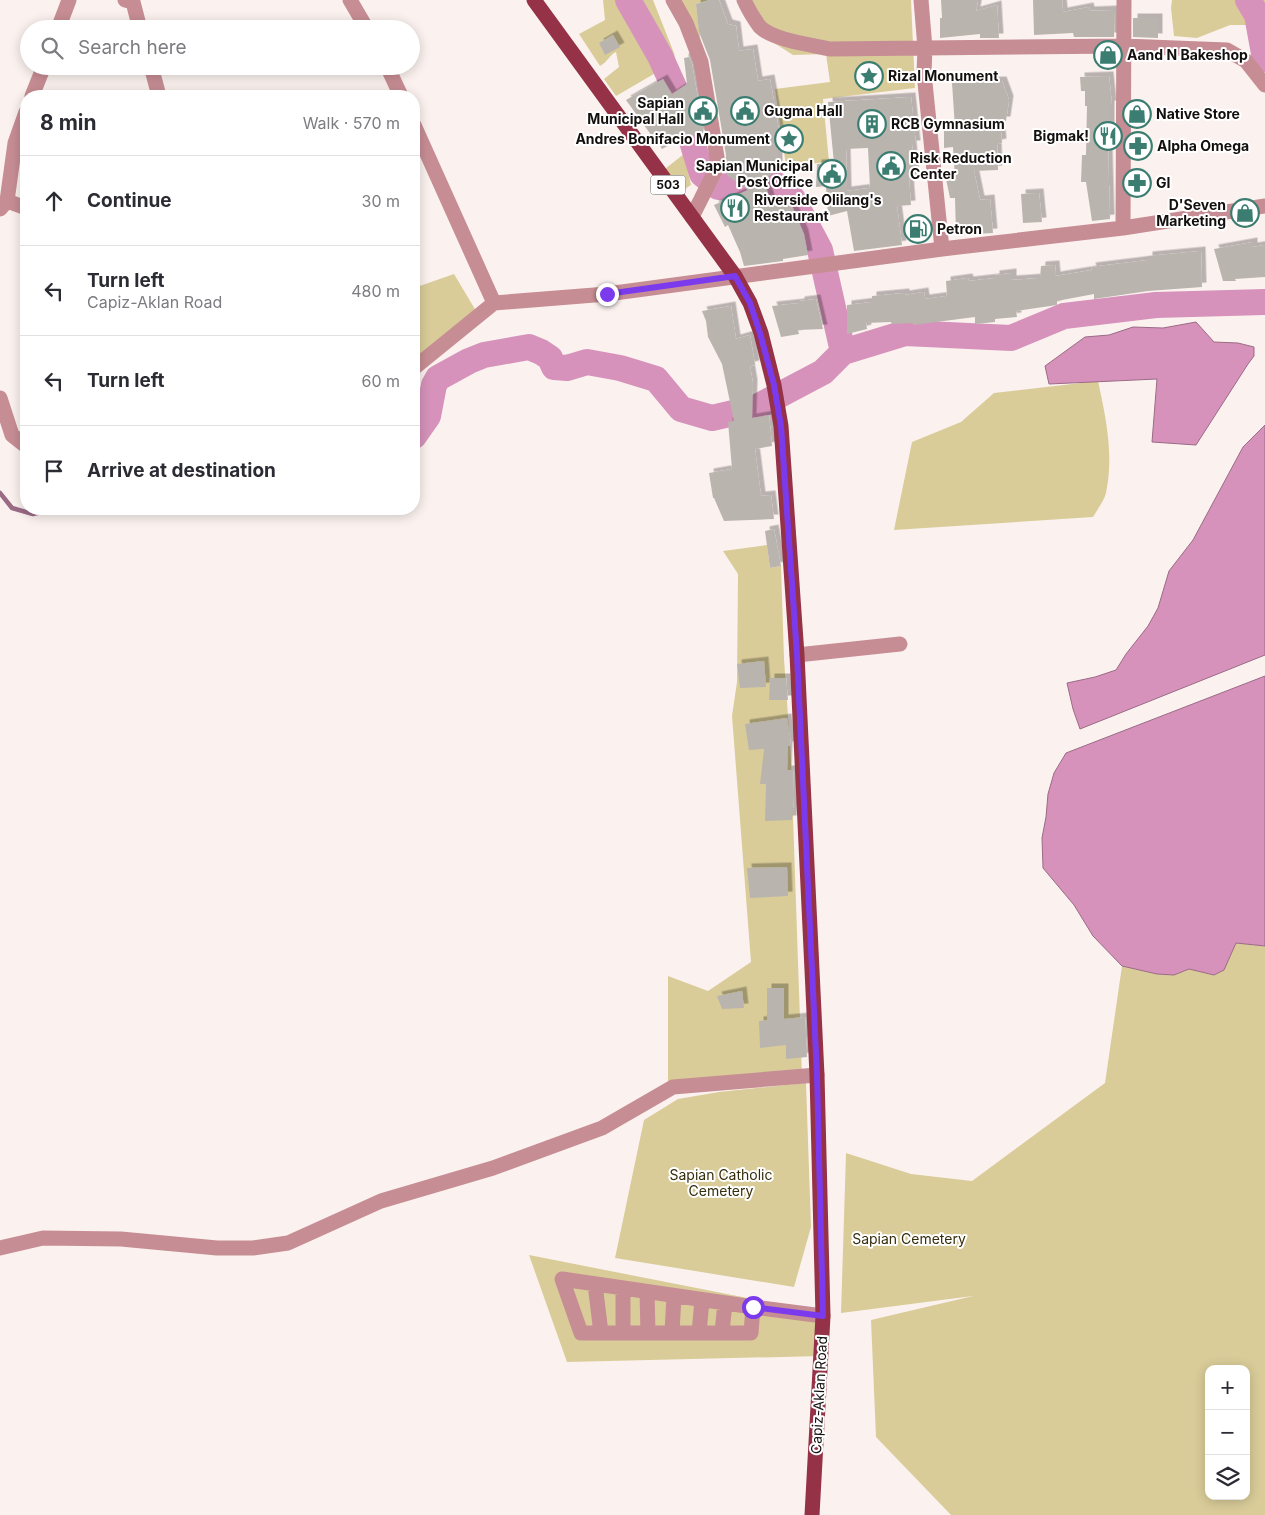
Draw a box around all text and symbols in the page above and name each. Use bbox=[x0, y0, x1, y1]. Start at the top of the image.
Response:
search box bbox=[20, 20, 420, 75]
icon: search bbox=[38, 34, 66, 62]
text: Search here bbox=[78, 36, 187, 59]
shop icon: Aand N Bakeshop bbox=[1093, 40, 1123, 70]
place label: Aand N Bakeshop bbox=[1127, 46, 1248, 63]
place icon: Rizal Monument bbox=[854, 61, 884, 91]
place label: Rizal Monument bbox=[888, 67, 998, 84]
place label: Sapian Municipal Hall bbox=[587, 94, 684, 127]
public building icon: Sapian Municipal Hall bbox=[688, 96, 718, 126]
public building icon: Gugma Hall bbox=[730, 96, 760, 126]
shop icon: Native Store bbox=[1122, 99, 1152, 129]
place label: Gugma Hall bbox=[764, 102, 842, 119]
place label: Native Store bbox=[1156, 105, 1240, 122]
building icon: RCB Gymnasium bbox=[857, 109, 887, 139]
text: 8 min bbox=[40, 110, 97, 135]
text: Walk · 570 m bbox=[303, 113, 400, 133]
place label: RCB Gymnasium bbox=[891, 115, 1005, 132]
restaurant icon: Bigmak! bbox=[1093, 121, 1123, 151]
place icon: Andres Bonifacio Monument bbox=[774, 124, 804, 154]
place label: Bigmak! bbox=[1033, 127, 1089, 144]
place label: Andres Bonifacio Monument bbox=[575, 130, 770, 147]
pharmacy icon: Alpha Omega bbox=[1123, 131, 1153, 161]
place label: Alpha Omega bbox=[1157, 137, 1249, 154]
place label: Risk Reduction Center bbox=[910, 149, 1012, 182]
public building icon: Risk Reduction Center bbox=[876, 151, 906, 181]
place label: Sapian Municipal Post Office bbox=[696, 157, 813, 190]
public building icon: Sapian Municipal Post Office bbox=[817, 159, 847, 189]
pharmacy icon: GI bbox=[1122, 168, 1152, 198]
place label: GI bbox=[1156, 174, 1170, 191]
road number: 503 bbox=[650, 176, 686, 194]
icon: ahead bbox=[40, 187, 68, 215]
text: Continue bbox=[87, 189, 172, 212]
text: 30 m bbox=[362, 191, 400, 211]
place label: Riverside Olilang's Restaurant bbox=[754, 191, 882, 224]
restaurant icon: Riverside Olilang's Restaurant bbox=[720, 193, 750, 223]
place label: D'Seven Marketing bbox=[1156, 196, 1226, 229]
shop icon: D'Seven Marketing bbox=[1230, 198, 1260, 228]
fuel station icon: Petron bbox=[903, 214, 933, 244]
place label: Petron bbox=[937, 220, 982, 237]
text: Turn left bbox=[87, 269, 165, 292]
icon: left bbox=[40, 277, 68, 305]
text: 480 m bbox=[351, 281, 400, 301]
route end bbox=[596, 283, 619, 306]
text: Capiz-Aklan Road bbox=[87, 292, 222, 312]
icon: left bbox=[40, 367, 68, 395]
text: Turn left bbox=[87, 369, 165, 392]
text: 60 m bbox=[361, 371, 400, 391]
icon: arrive bbox=[40, 457, 68, 485]
text: Arrive at destination bbox=[87, 459, 276, 482]
park label: Sapian Catholic Cemetery bbox=[670, 1166, 773, 1199]
park label: Sapian Cemetery bbox=[852, 1230, 966, 1247]
route start bbox=[742, 1296, 765, 1319]
street label: Capiz-Aklan Road bbox=[807, 1335, 830, 1455]
map controls bbox=[1205, 1365, 1250, 1500]
button: + bbox=[1205, 1365, 1250, 1410]
button: − bbox=[1205, 1410, 1250, 1455]
button: layers bbox=[1205, 1455, 1250, 1500]

